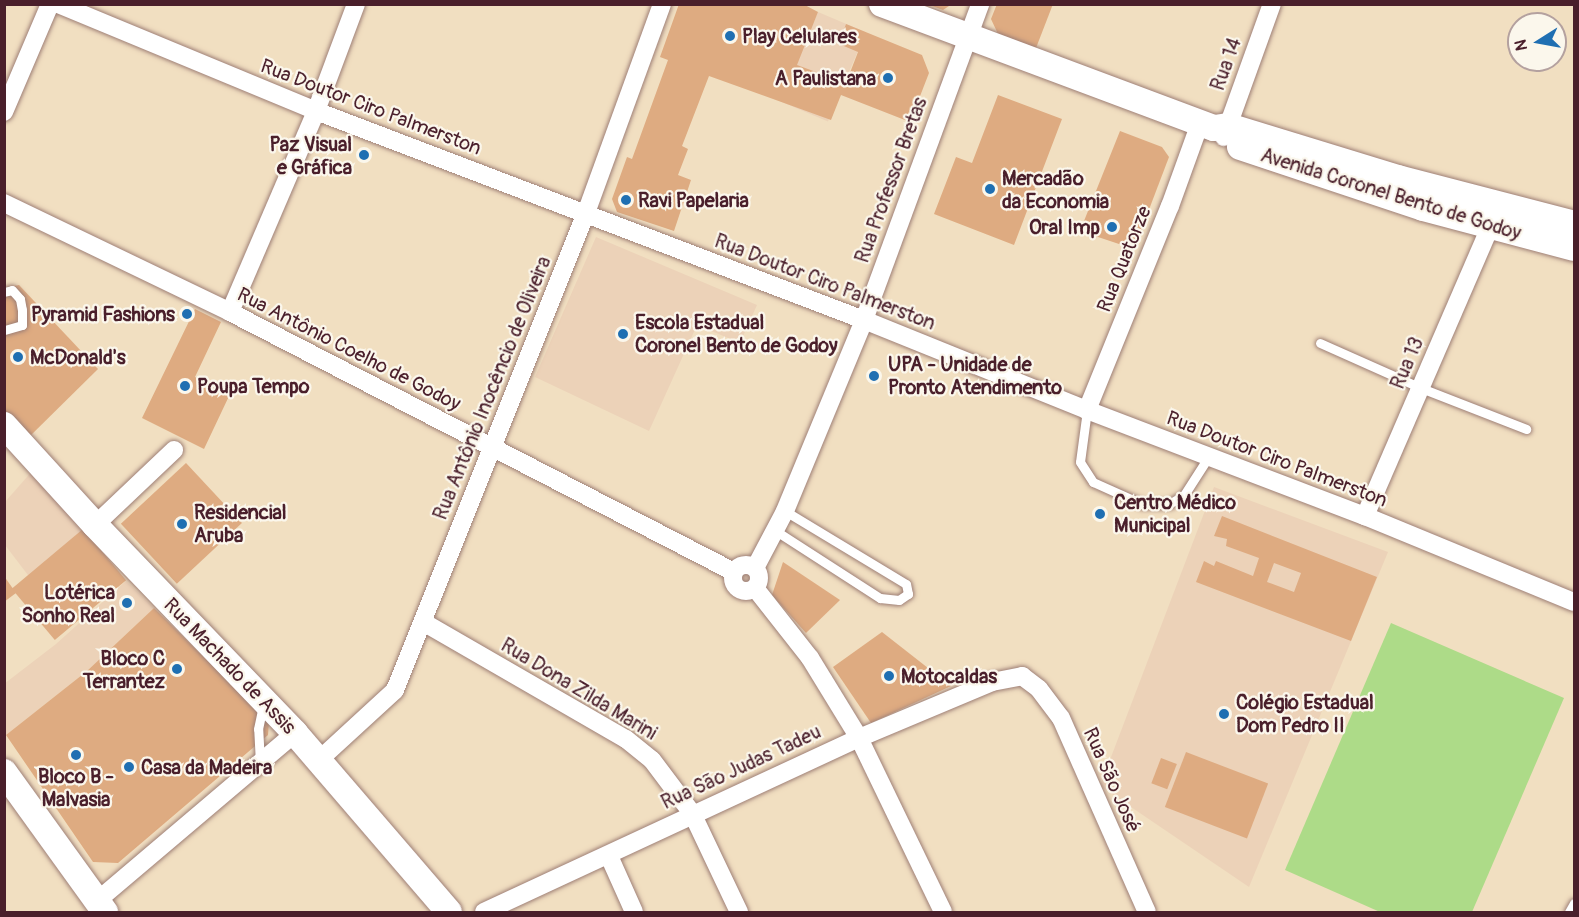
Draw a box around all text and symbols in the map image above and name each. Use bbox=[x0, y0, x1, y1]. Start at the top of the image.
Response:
north arrow bbox=[1507, 12, 1567, 72]
place label: Play Celulares bbox=[742, 24, 857, 48]
marker: Play Celulares bbox=[723, 29, 737, 43]
street label: Rua 14 bbox=[1205, 34, 1247, 94]
text: N bbox=[1510, 38, 1532, 52]
street label: Rua Doutor Ciro Palmerston bbox=[257, 54, 485, 160]
place label: A Paulistana bbox=[775, 66, 876, 90]
marker: A Paulistana bbox=[881, 71, 895, 85]
street label: Rua Professor Bretas bbox=[850, 94, 932, 266]
place label: Paz Visual e Gráfica bbox=[270, 132, 352, 179]
street label: Avenida Coronel Bento de Godoy bbox=[1258, 143, 1524, 245]
marker: Paz Visual e Gráfica bbox=[357, 148, 371, 162]
place label: Mercadão da Economia bbox=[1002, 166, 1109, 213]
marker: Mercadão da Economia bbox=[983, 182, 997, 196]
place label: Ravi Papelaria bbox=[638, 188, 749, 212]
marker: Ravi Papelaria bbox=[619, 193, 633, 207]
street label: Rua Quatorze bbox=[1092, 202, 1156, 316]
place label: Oral Imp bbox=[1029, 215, 1100, 239]
marker: Oral Imp bbox=[1105, 220, 1119, 234]
street label: Rua Doutor Ciro Palmerston bbox=[711, 229, 939, 335]
street label: Rua Antônio Inocêncio de Oliveira bbox=[428, 253, 556, 523]
street label: Rua Antônio Coelho de Godoy bbox=[233, 282, 465, 416]
place label: Pyramid Fashions bbox=[31, 302, 175, 326]
marker: Pyramid Fashions bbox=[180, 307, 194, 321]
place label: Escola Estadual Coronel Bento de Godoy bbox=[635, 310, 838, 357]
marker: Escola Estadual Coronel Bento de Godoy bbox=[616, 327, 630, 341]
street label: Rua 13 bbox=[1385, 333, 1429, 393]
place label: McDonald's bbox=[30, 345, 126, 369]
marker: McDonald's bbox=[11, 350, 25, 364]
place label: UPA - Unidade de Pronto Atendimento bbox=[888, 352, 1062, 399]
marker: UPA - Unidade de Pronto Atendimento bbox=[865, 367, 883, 385]
place label: Poupa Tempo bbox=[197, 374, 309, 398]
marker: Poupa Tempo bbox=[178, 379, 192, 393]
street label: Rua Doutor Ciro Palmerston bbox=[1163, 406, 1391, 512]
place label: Centro Médico Municipal bbox=[1114, 490, 1236, 537]
place label: Residencial Aruba bbox=[194, 500, 286, 547]
marker: Centro Médico Municipal bbox=[1091, 505, 1109, 523]
marker: Residencial Aruba bbox=[175, 517, 189, 531]
place label: Lotérica Sonho Real bbox=[22, 580, 115, 627]
street label: Rua Machado de Assis bbox=[159, 593, 301, 739]
marker: Lotérica Sonho Real bbox=[120, 596, 134, 610]
street label: Rua Dona Zilda Marini bbox=[497, 633, 661, 745]
place label: Bloco C Terrantez bbox=[83, 646, 165, 693]
marker: Bloco C Terrantez bbox=[170, 662, 184, 676]
place label: Motocaldas bbox=[901, 664, 997, 688]
marker: Motocaldas bbox=[882, 669, 896, 683]
place label: Colégio Estadual Dom Pedro II bbox=[1236, 690, 1374, 737]
marker: Colégio Estadual Dom Pedro II bbox=[1217, 707, 1231, 721]
street label: Rua São Judas Tadeu bbox=[657, 719, 825, 815]
street label: Rua São José bbox=[1078, 724, 1146, 836]
marker: Bloco B - Malvasia bbox=[69, 748, 83, 762]
place label: Casa da Madeira bbox=[141, 755, 272, 779]
marker: Casa da Madeira bbox=[122, 760, 136, 774]
place label: Bloco B - Malvasia bbox=[38, 764, 114, 811]

